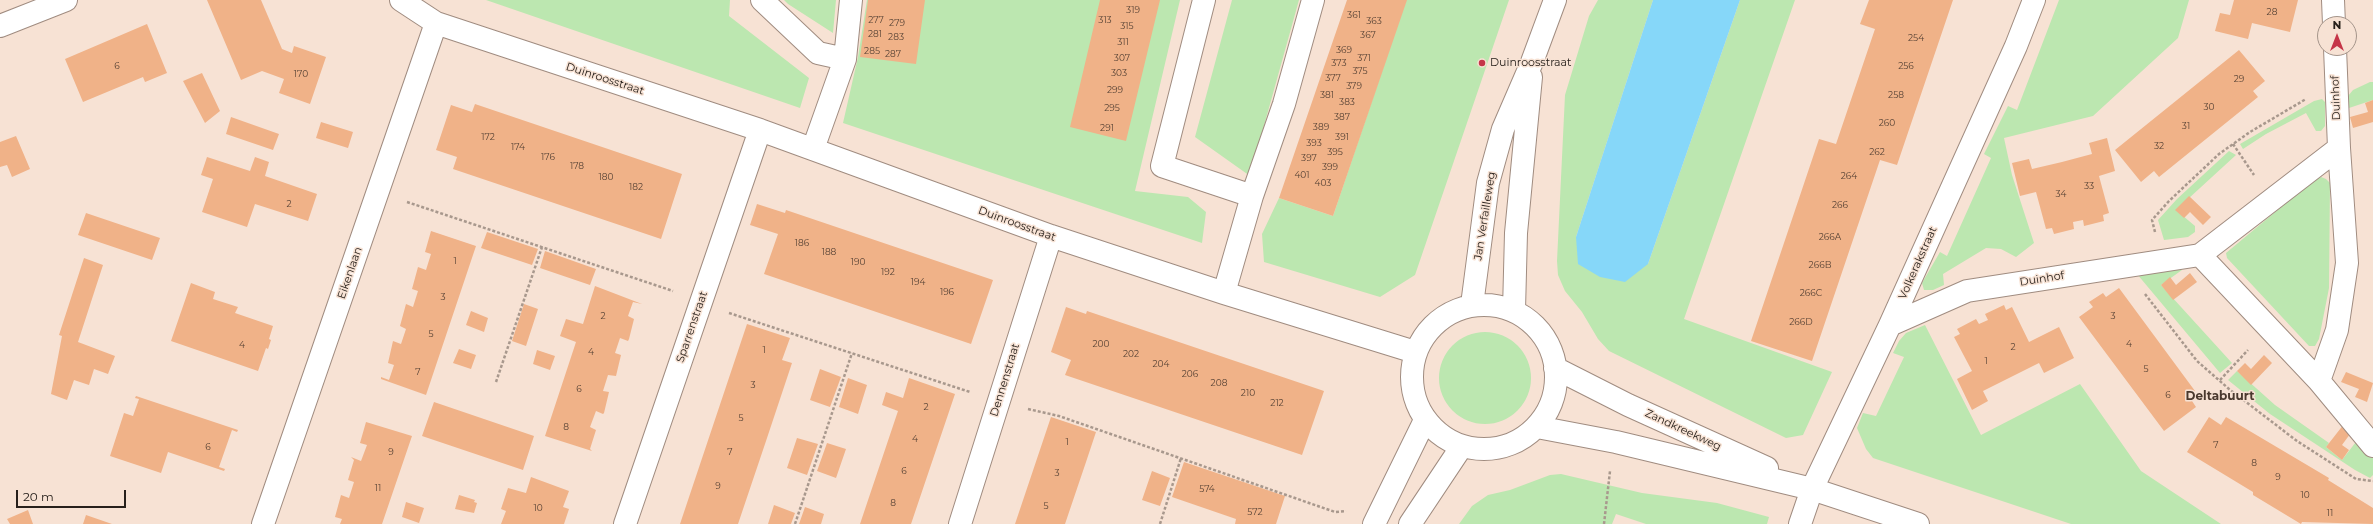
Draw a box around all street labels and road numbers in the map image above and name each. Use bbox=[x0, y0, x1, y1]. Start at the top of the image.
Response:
street label: Duinroosstraat bbox=[564, 60, 646, 98]
street label: Duinhof bbox=[2329, 75, 2343, 121]
street label: Jan Verfailleweg bbox=[1471, 171, 1499, 261]
street label: Duinroosstraat bbox=[976, 204, 1058, 244]
street label: Volkerakstraat bbox=[1896, 225, 1940, 301]
street label: Eikenlaan bbox=[335, 245, 365, 301]
street label: Duinhof bbox=[2019, 269, 2065, 289]
street label: Sparrenstraat bbox=[674, 290, 710, 364]
street label: Dennenstraat bbox=[988, 342, 1022, 418]
street label: Zandkreekweg bbox=[1643, 407, 1723, 453]

